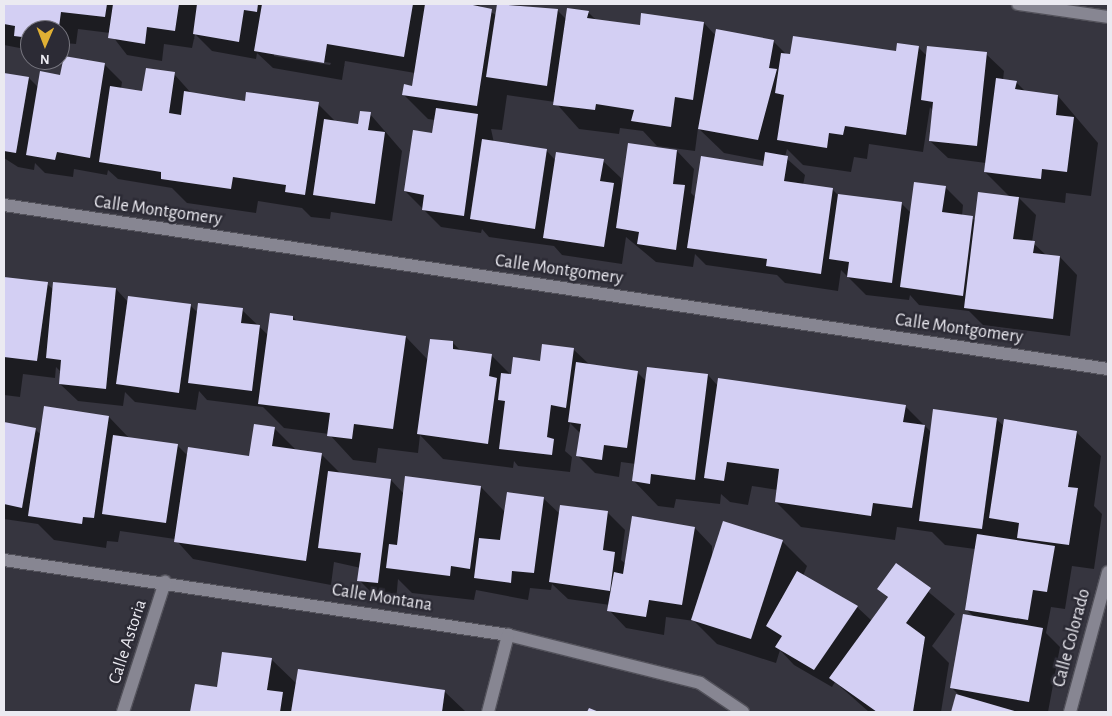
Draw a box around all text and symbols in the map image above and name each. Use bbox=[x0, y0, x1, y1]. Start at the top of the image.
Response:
north arrow bbox=[20, 20, 70, 70]
text: N bbox=[40, 52, 50, 66]
street label: Calle Montgomery bbox=[93, 191, 223, 231]
street label: Calle Montgomery bbox=[494, 250, 624, 290]
street label: Calle Montgomery bbox=[894, 309, 1024, 349]
street label: Calle Montana bbox=[330, 579, 434, 617]
street label: Calle Colorado bbox=[1049, 586, 1095, 690]
street label: Calle Astoria bbox=[104, 597, 152, 687]

